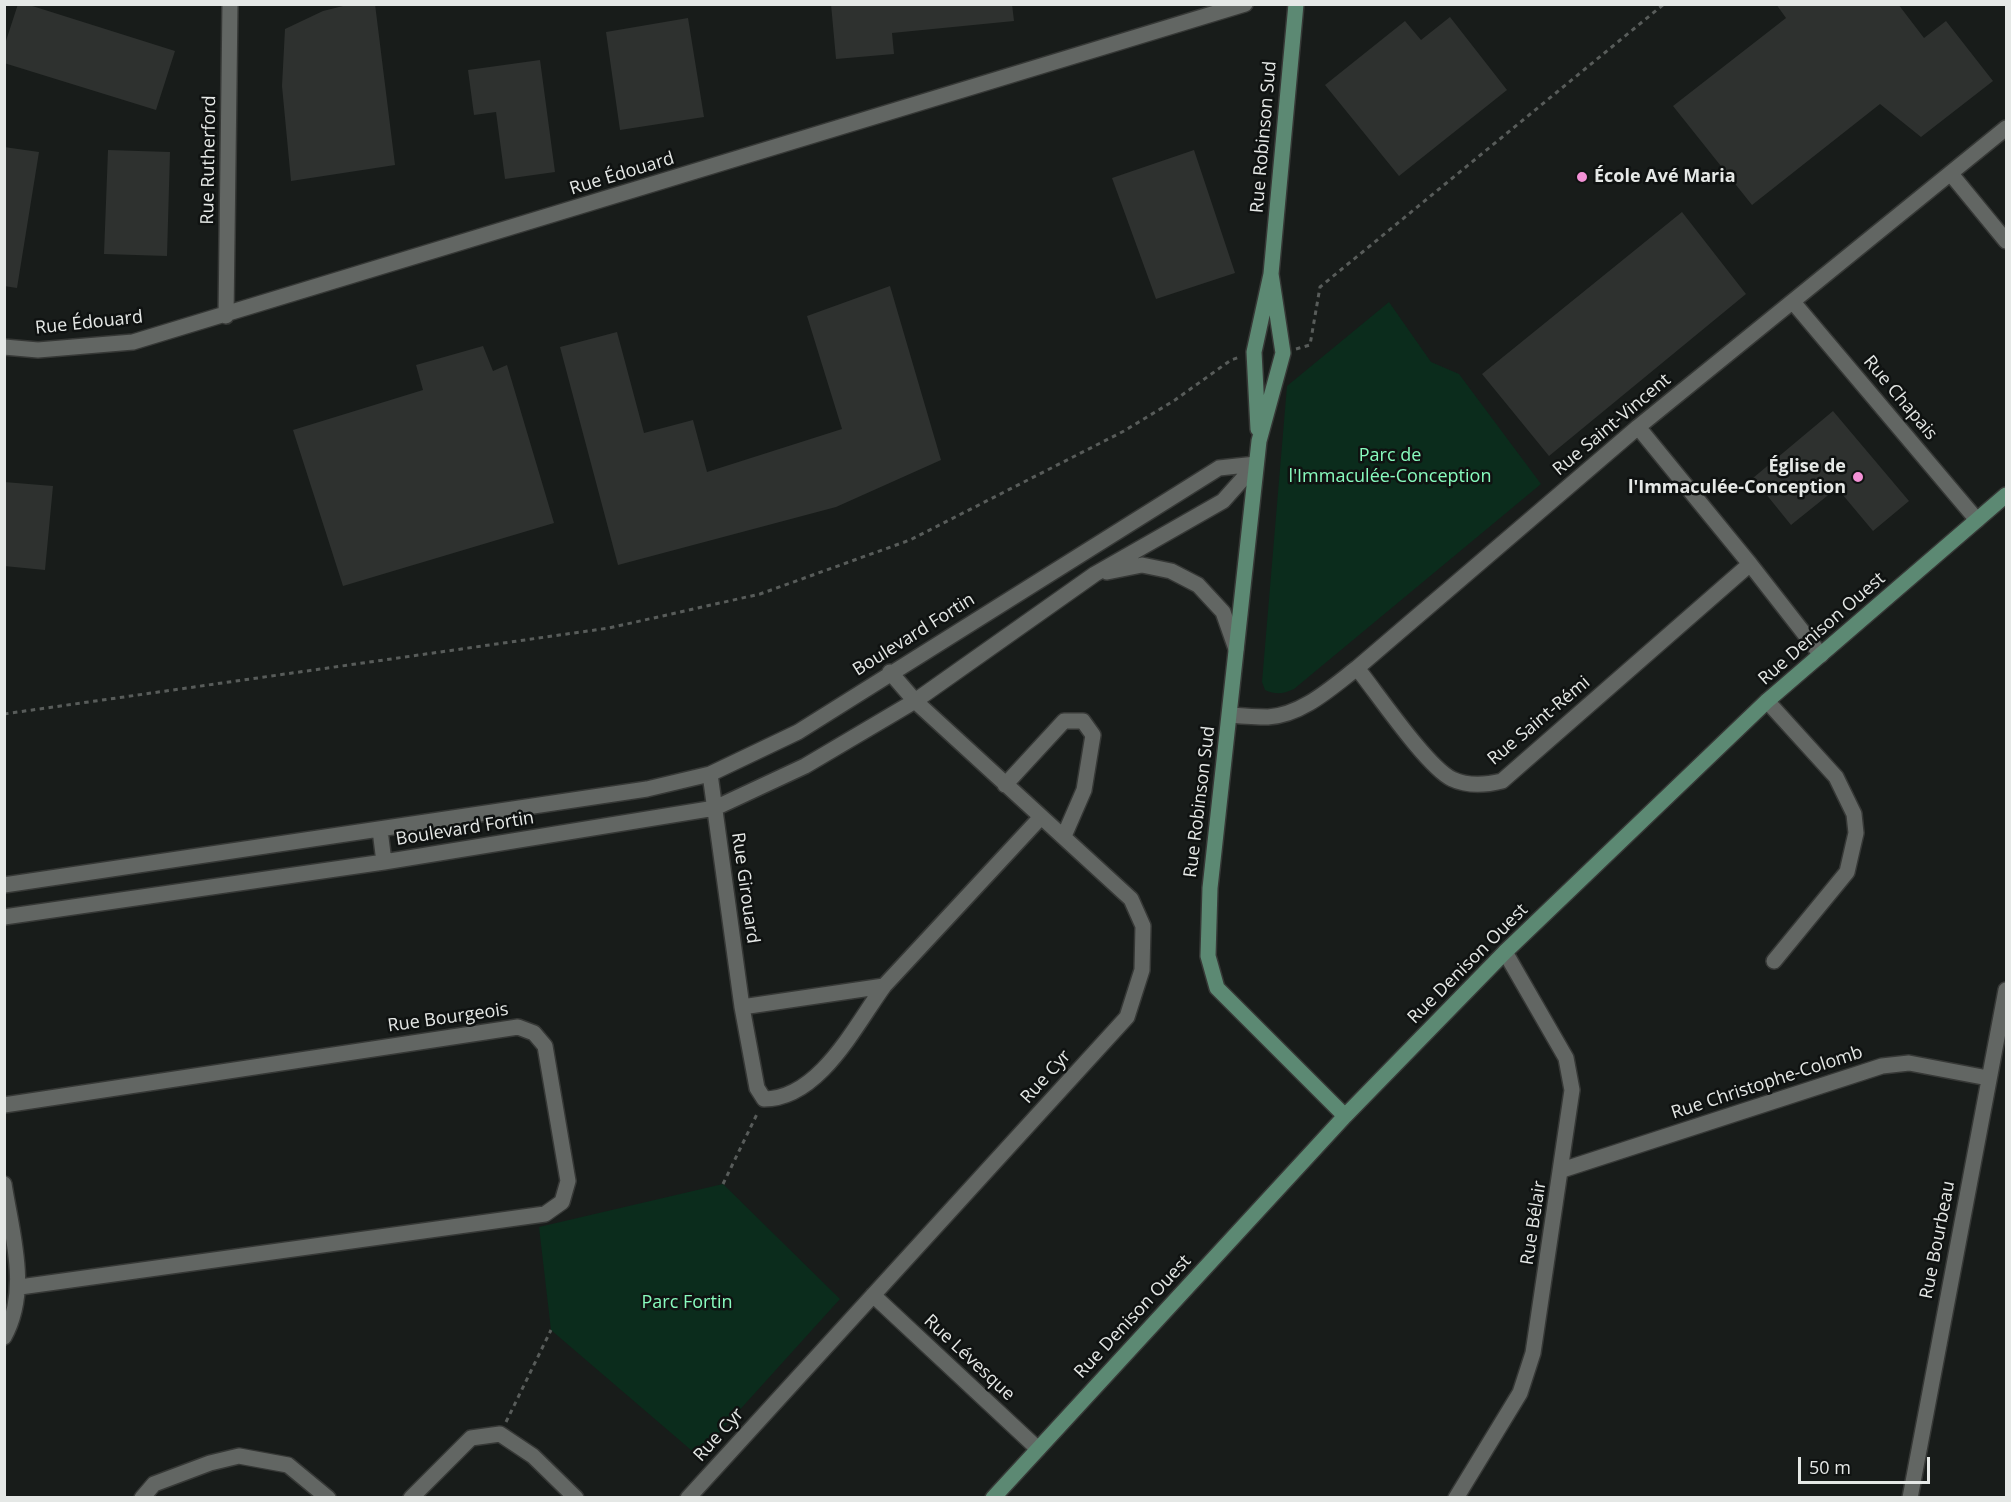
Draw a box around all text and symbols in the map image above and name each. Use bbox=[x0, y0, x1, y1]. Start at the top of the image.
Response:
street label: Rue Robinson Sud bbox=[1247, 60, 1281, 214]
street label: Rue Rutherford bbox=[197, 95, 221, 225]
street label: Rue Édouard bbox=[567, 148, 677, 200]
place label: École Avé Maria bbox=[1594, 166, 1736, 188]
marker: École Avé Maria bbox=[1575, 170, 1589, 184]
street label: Rue Édouard bbox=[34, 307, 144, 339]
street label: Rue Chapais bbox=[1858, 351, 1942, 445]
street label: Rue Saint-Vincent bbox=[1549, 369, 1675, 481]
park label: Parc de l'Immaculée-Conception bbox=[1289, 445, 1491, 488]
place label: Église de l'Immaculée-Conception bbox=[1628, 456, 1846, 498]
marker: Église de l'Immaculée-Conception bbox=[1851, 470, 1865, 484]
street label: Rue Denison Ouest bbox=[1754, 568, 1890, 690]
street label: Boulevard Fortin bbox=[849, 589, 979, 681]
street label: Rue Saint-Rémi bbox=[1483, 672, 1595, 770]
street label: Rue Robinson Sud bbox=[1180, 725, 1220, 879]
street label: Boulevard Fortin bbox=[394, 807, 536, 851]
street label: Rue Girouard bbox=[727, 831, 763, 945]
street label: Rue Denison Ouest bbox=[1403, 899, 1533, 1029]
street label: Rue Bourgeois bbox=[386, 999, 510, 1037]
street label: Rue Christophe-Colomb bbox=[1668, 1042, 1866, 1124]
street label: Rue Cyr bbox=[1016, 1046, 1076, 1108]
street label: Rue Bélair bbox=[1517, 1179, 1551, 1267]
street label: Rue Bourbeau bbox=[1916, 1179, 1960, 1301]
street label: Rue Denison Ouest bbox=[1070, 1251, 1196, 1383]
park label: Parc Fortin bbox=[642, 1292, 732, 1314]
street label: Rue Lévesque bbox=[919, 1310, 1019, 1406]
street label: Rue Cyr bbox=[689, 1404, 749, 1466]
scale bar bbox=[1801, 1445, 1933, 1483]
text: 50 m bbox=[1809, 1455, 1851, 1479]

